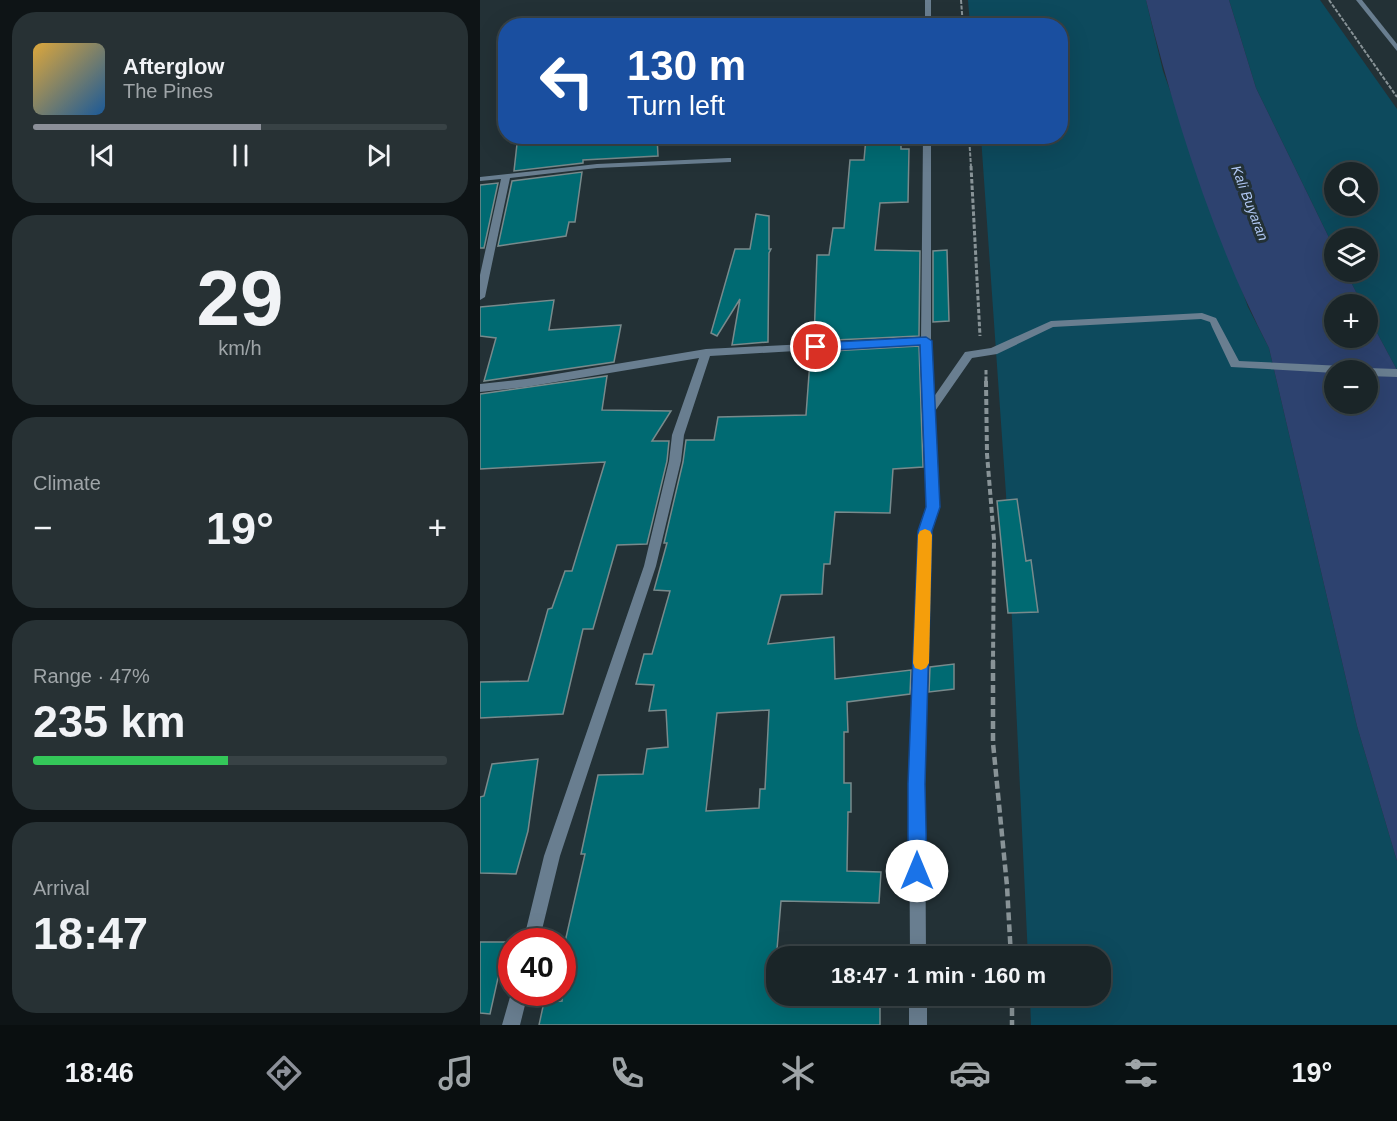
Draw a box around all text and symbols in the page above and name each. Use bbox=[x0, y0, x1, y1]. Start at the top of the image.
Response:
icon: left bbox=[528, 42, 606, 120]
text: 130 m bbox=[627, 42, 746, 89]
text: Afterglow bbox=[123, 54, 224, 79]
text: The Pines bbox=[123, 80, 213, 102]
text: Turn left bbox=[627, 91, 725, 121]
icon: previous bbox=[86, 139, 119, 172]
icon: pause bbox=[224, 139, 257, 172]
icon: next bbox=[362, 139, 395, 172]
map controls bbox=[1324, 162, 1378, 414]
button: search bbox=[1324, 162, 1378, 216]
water label: Kali Buyaran bbox=[1228, 163, 1272, 243]
button: layers bbox=[1324, 228, 1378, 282]
text: 29 bbox=[197, 254, 283, 342]
button: + bbox=[1324, 294, 1378, 348]
pin bbox=[790, 321, 841, 372]
icon: arrive bbox=[799, 330, 832, 363]
text: km/h bbox=[218, 337, 262, 359]
button: − bbox=[1324, 360, 1378, 414]
text: Climate bbox=[33, 472, 101, 494]
text: 19° bbox=[206, 503, 274, 554]
text: − bbox=[33, 509, 52, 546]
text: + bbox=[428, 509, 447, 546]
text: Range · 47% bbox=[33, 665, 150, 687]
text: 235 km bbox=[33, 696, 186, 747]
position arrow bbox=[885, 839, 949, 903]
text: Arrival bbox=[33, 877, 90, 899]
text: 18:47 bbox=[33, 908, 148, 959]
speed limit sign: 40 bbox=[498, 928, 576, 1006]
text: 18:47 · 1 min · 160 m bbox=[831, 963, 1046, 988]
icon: directions bbox=[263, 1052, 305, 1094]
icon: music bbox=[435, 1052, 477, 1094]
icon: phone bbox=[606, 1052, 648, 1094]
icon: climate bbox=[777, 1052, 819, 1094]
icon: car bbox=[949, 1052, 991, 1094]
icon: filters bbox=[1120, 1052, 1162, 1094]
text: 18:46 bbox=[65, 1058, 134, 1088]
text: 19° bbox=[1291, 1058, 1332, 1088]

